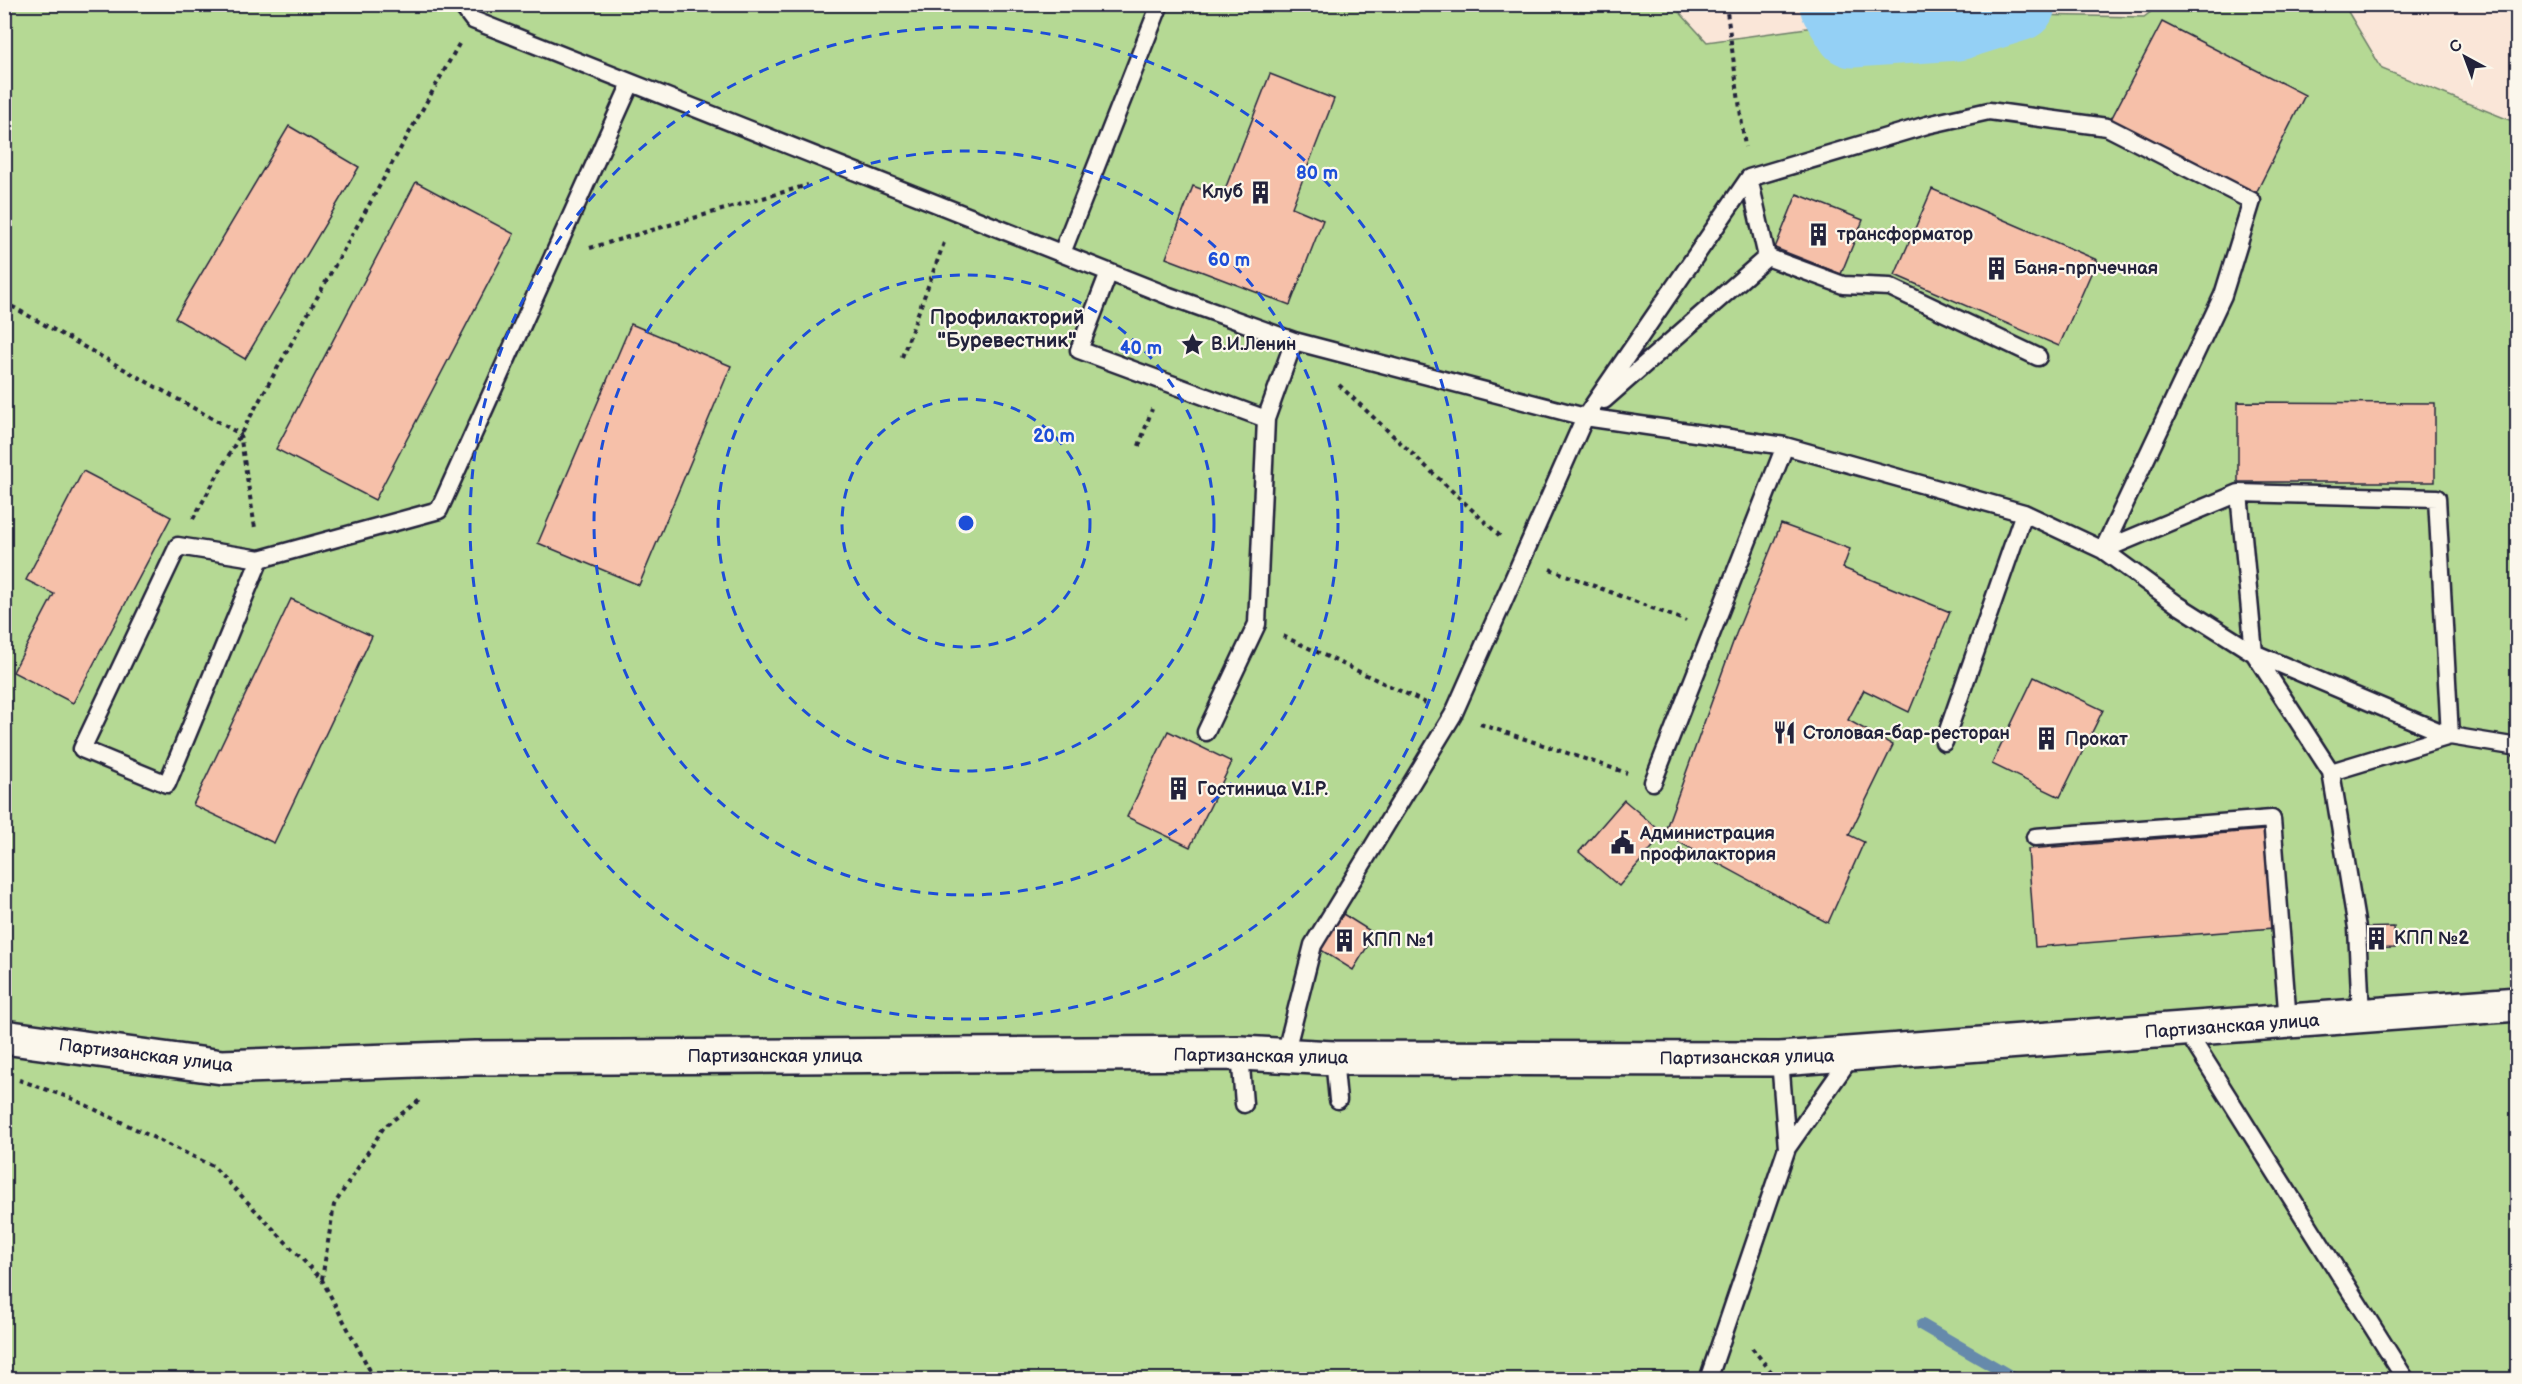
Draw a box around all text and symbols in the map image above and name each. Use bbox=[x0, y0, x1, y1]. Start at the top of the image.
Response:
north arrow bbox=[2435, 27, 2495, 87]
text: С bbox=[2446, 36, 2467, 58]
text: 80 m bbox=[1296, 163, 1338, 184]
building icon: Клуб bbox=[1248, 179, 1274, 205]
place label: Клуб bbox=[1202, 182, 1243, 203]
building icon: трансформатор bbox=[1806, 221, 1832, 247]
place label: трансформатор bbox=[1837, 224, 1974, 245]
text: 60 m bbox=[1208, 250, 1250, 271]
building icon: Баня-прпчечная bbox=[1983, 255, 2009, 281]
place label: Баня-прпчечная bbox=[2014, 258, 2158, 279]
district label: Профилакторий "Буревестник" bbox=[930, 306, 1084, 353]
place icon: В.И.Ленин bbox=[1180, 331, 1206, 357]
place label: В.И.Ленин bbox=[1211, 334, 1296, 355]
text: 40 m bbox=[1120, 338, 1162, 359]
text: 20 m bbox=[1033, 426, 1075, 447]
centre of rings bbox=[956, 513, 976, 533]
restaurant icon: Столовая-бар-ресторан bbox=[1772, 720, 1798, 746]
place label: Столовая-бар-ресторан bbox=[1803, 723, 2010, 744]
building icon: Прокат bbox=[2034, 726, 2060, 752]
place label: Прокат bbox=[2065, 729, 2128, 750]
building icon: Гостиница V.I.P. bbox=[1166, 776, 1192, 802]
place label: Гостиница V.I.P. bbox=[1197, 779, 1328, 800]
place label: Администрация профилактория bbox=[1639, 823, 1776, 865]
public building icon: Администрация профилактория bbox=[1609, 830, 1635, 856]
building icon: КПП №2 bbox=[2363, 925, 2389, 951]
building icon: КПП №1 bbox=[1331, 927, 1357, 953]
place label: КПП №2 bbox=[2394, 928, 2469, 949]
place label: КПП №1 bbox=[1362, 930, 1434, 951]
street label: Партизанская улица bbox=[2144, 1010, 2321, 1043]
street label: Партизанская улица bbox=[58, 1034, 235, 1077]
street label: Партизанская улица bbox=[1173, 1044, 1349, 1069]
street label: Партизанская улица bbox=[1659, 1045, 1835, 1070]
street label: Партизанская улица bbox=[687, 1046, 863, 1067]

